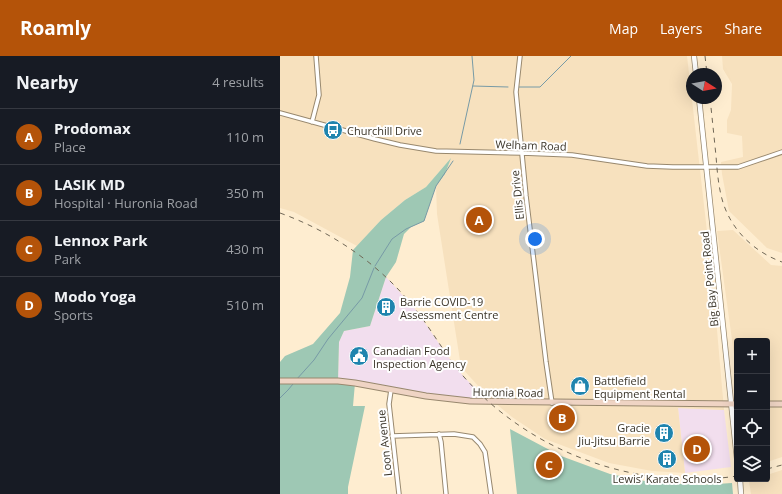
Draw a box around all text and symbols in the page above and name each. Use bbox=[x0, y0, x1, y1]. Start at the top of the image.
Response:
text: Roamly bbox=[20, 15, 91, 41]
text: Map bbox=[609, 19, 638, 38]
text: Layers bbox=[660, 19, 702, 38]
text: Share bbox=[724, 19, 762, 38]
north arrow bbox=[686, 68, 722, 104]
text: Nearby bbox=[16, 71, 78, 94]
text: 4 results bbox=[212, 73, 264, 91]
text: Prodomax bbox=[54, 118, 131, 138]
bus stop icon: Churchill Drive bbox=[322, 119, 344, 141]
place label: Churchill Drive bbox=[347, 123, 422, 138]
text: A bbox=[25, 128, 33, 146]
text: 110 m bbox=[226, 128, 264, 146]
street label: Welham Road bbox=[495, 136, 567, 154]
text: Place bbox=[54, 138, 86, 156]
street label: Ellis Drive bbox=[507, 170, 527, 220]
text: LASIK MD bbox=[54, 174, 125, 194]
text: B bbox=[25, 184, 33, 202]
text: 350 m bbox=[226, 184, 264, 202]
text: Hospital · Huronia Road bbox=[54, 194, 198, 212]
pin: A bbox=[466, 205, 492, 235]
your location bbox=[525, 229, 545, 249]
text: Lennox Park bbox=[54, 230, 148, 250]
street label: Big Bay Point Road bbox=[697, 230, 721, 328]
text: C bbox=[25, 240, 33, 258]
text: 430 m bbox=[226, 240, 264, 258]
text: Park bbox=[54, 250, 81, 268]
text: Modo Yoga bbox=[54, 286, 136, 306]
place label: Barrie COVID-19 Assessment Centre bbox=[400, 294, 498, 322]
text: D bbox=[24, 296, 34, 314]
text: 510 m bbox=[226, 296, 264, 314]
building icon: Barrie COVID-19 Assessment Centre bbox=[375, 296, 397, 318]
text: Sports bbox=[54, 306, 93, 324]
map controls bbox=[734, 338, 770, 482]
button: + bbox=[734, 338, 770, 374]
place label: Canadian Food Inspection Agency bbox=[373, 343, 466, 371]
public building icon: Canadian Food Inspection Agency bbox=[348, 345, 370, 367]
place label: Battlefield Equipment Rental bbox=[594, 373, 686, 401]
button: − bbox=[734, 374, 770, 410]
shop icon: Battlefield Equipment Rental bbox=[569, 375, 591, 397]
street label: Huronia Road bbox=[473, 384, 543, 400]
pin: B bbox=[549, 403, 575, 433]
street label: Loon Avenue bbox=[373, 409, 395, 477]
button: locate bbox=[734, 410, 770, 446]
place label: Gracie Jiu-Jitsu Barrie bbox=[577, 420, 650, 448]
building icon: Gracie Jiu-Jitsu Barrie bbox=[653, 422, 675, 444]
pin: D bbox=[684, 434, 710, 464]
button: layers bbox=[734, 446, 770, 482]
building icon: Lewis’ Karate Schools bbox=[656, 448, 678, 470]
pin: C bbox=[536, 450, 562, 480]
place label: Lewis’ Karate Schools bbox=[613, 471, 721, 486]

